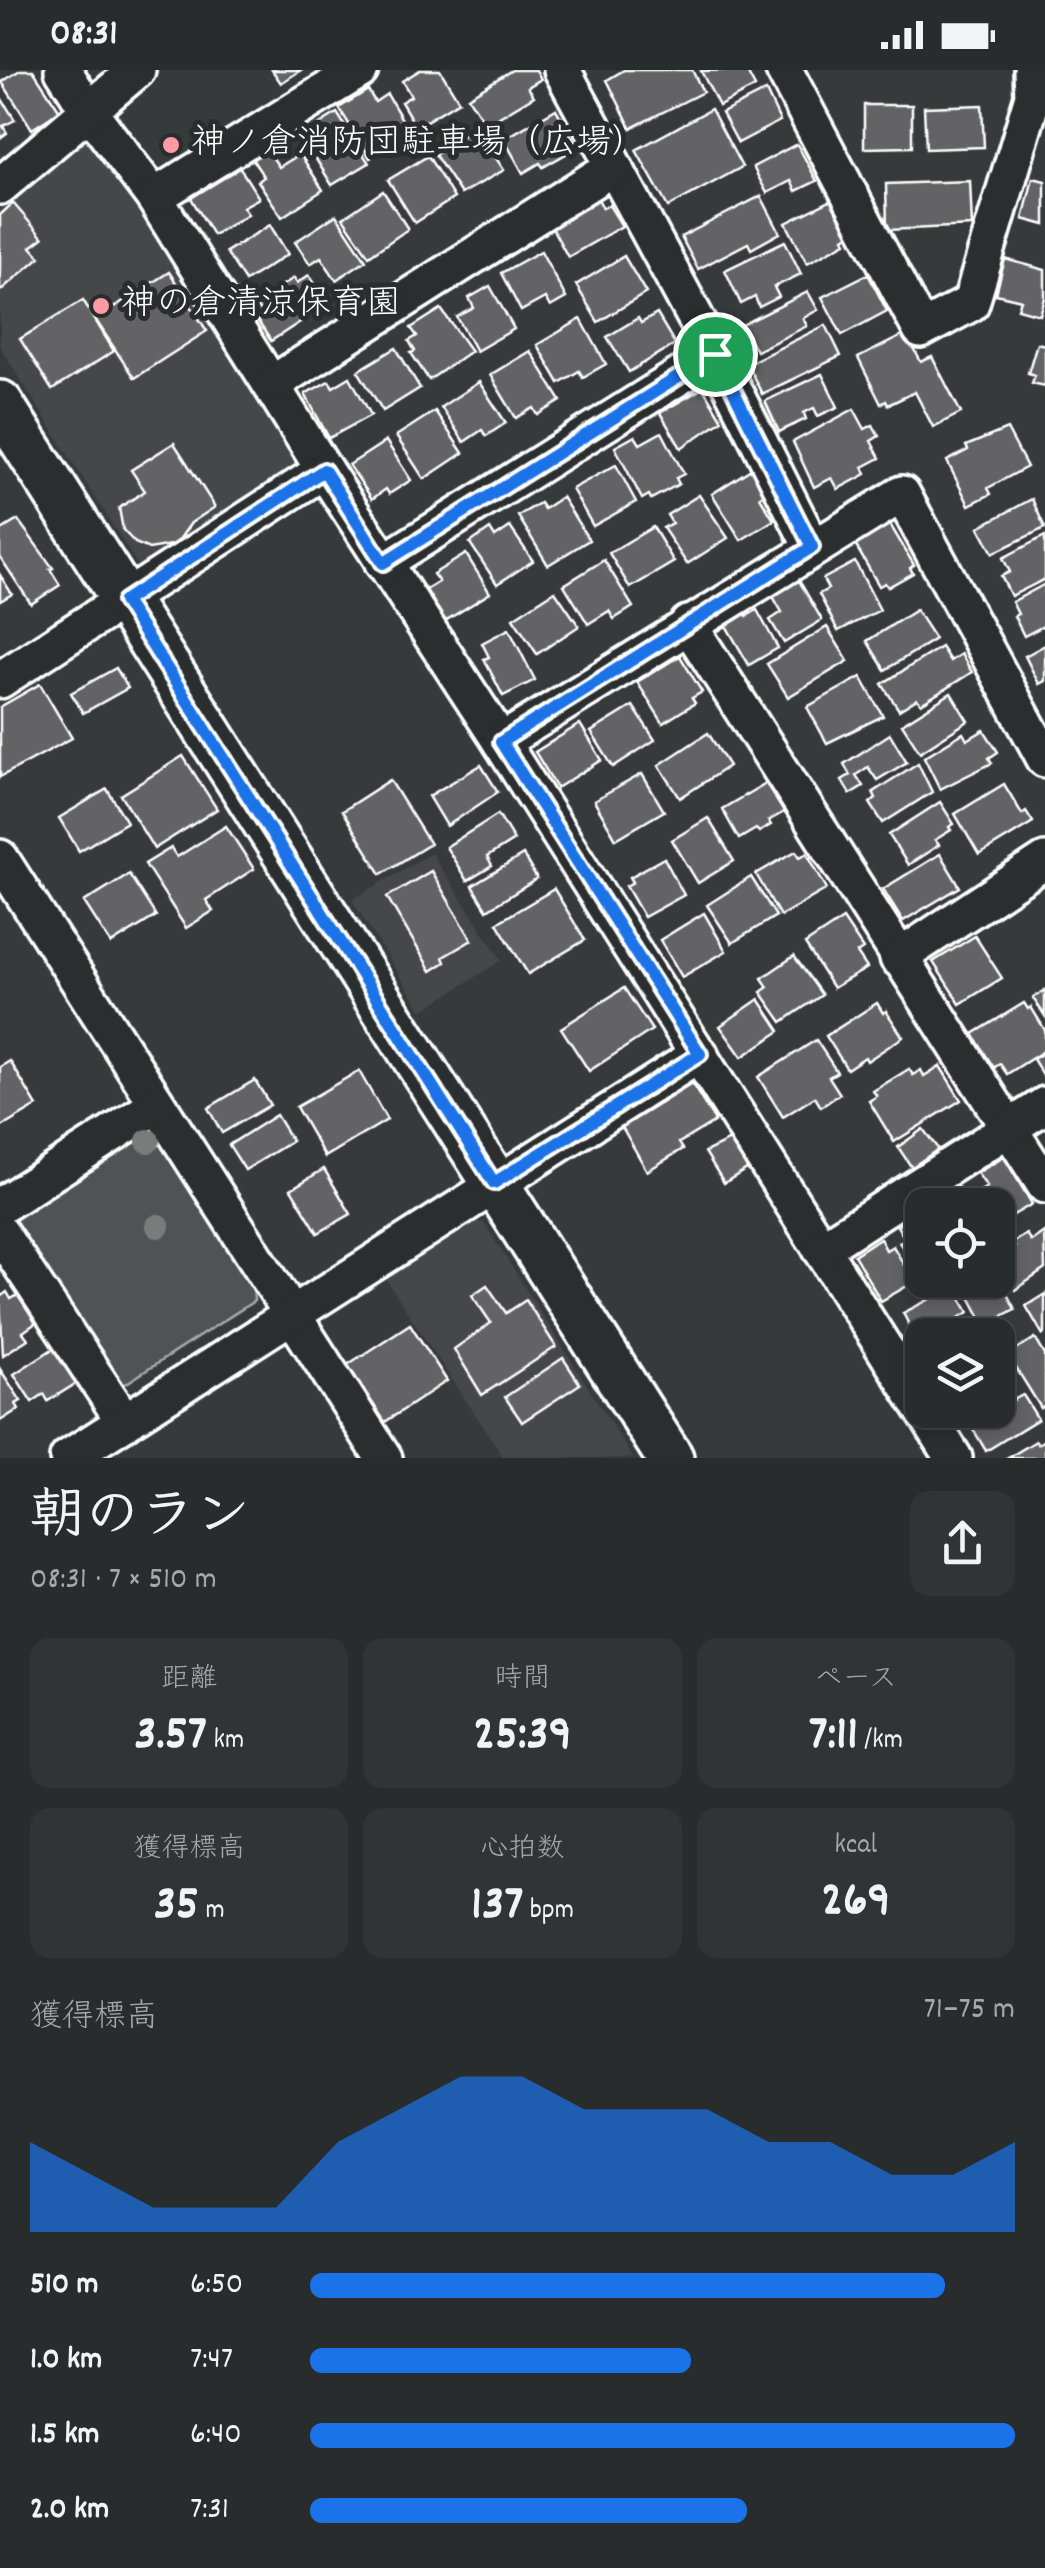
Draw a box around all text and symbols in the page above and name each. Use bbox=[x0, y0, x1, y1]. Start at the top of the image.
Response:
text: 08:31 bbox=[50, 8, 117, 63]
place label: 神ノ倉消防団駐車場（広場） bbox=[191, 120, 646, 170]
marker: 神ノ倉消防団駐車場（広場） bbox=[160, 134, 182, 156]
place label: 神の倉清涼保育園 bbox=[121, 281, 401, 331]
marker: 神の倉清涼保育園 bbox=[90, 295, 112, 317]
pin bbox=[673, 312, 758, 397]
icon: arrive bbox=[688, 327, 743, 382]
map controls bbox=[905, 1188, 1015, 1428]
button: locate bbox=[905, 1188, 1015, 1298]
button: layers bbox=[905, 1318, 1015, 1428]
text: 朝のラン bbox=[30, 1481, 250, 1560]
button: share bbox=[910, 1491, 1015, 1596]
text: 08:31 · 7 × 510 m bbox=[30, 1558, 217, 1604]
text: 距離 bbox=[161, 1661, 217, 1701]
text: 時間 bbox=[494, 1661, 551, 1701]
text: ペース bbox=[815, 1661, 897, 1701]
text: 3.57 bbox=[134, 1701, 207, 1773]
text: 25:39 bbox=[473, 1701, 572, 1773]
text: 7:11 bbox=[809, 1701, 858, 1773]
text: km bbox=[207, 1722, 244, 1762]
text: /km bbox=[858, 1722, 903, 1762]
text: kcal bbox=[835, 1827, 877, 1867]
text: 獲得標高 bbox=[133, 1831, 245, 1871]
text: 心拍数 bbox=[480, 1831, 565, 1871]
text: 269 bbox=[821, 1867, 890, 1939]
text: 35 bbox=[154, 1871, 199, 1943]
text: 137 bbox=[471, 1871, 523, 1943]
text: m bbox=[199, 1892, 225, 1932]
text: bpm bbox=[523, 1892, 574, 1932]
text: 71–75 m bbox=[923, 1988, 1015, 2034]
text: 獲得標高 bbox=[30, 1996, 158, 2042]
text: 510 m bbox=[30, 2263, 99, 2309]
text: 6:50 bbox=[190, 2263, 243, 2309]
text: 1.0 km bbox=[30, 2338, 102, 2384]
text: 7:47 bbox=[190, 2338, 233, 2384]
text: 1.5 km bbox=[30, 2413, 100, 2459]
text: 6:40 bbox=[190, 2413, 242, 2459]
text: 2.0 km bbox=[30, 2488, 109, 2534]
text: 7:31 bbox=[190, 2488, 229, 2534]

